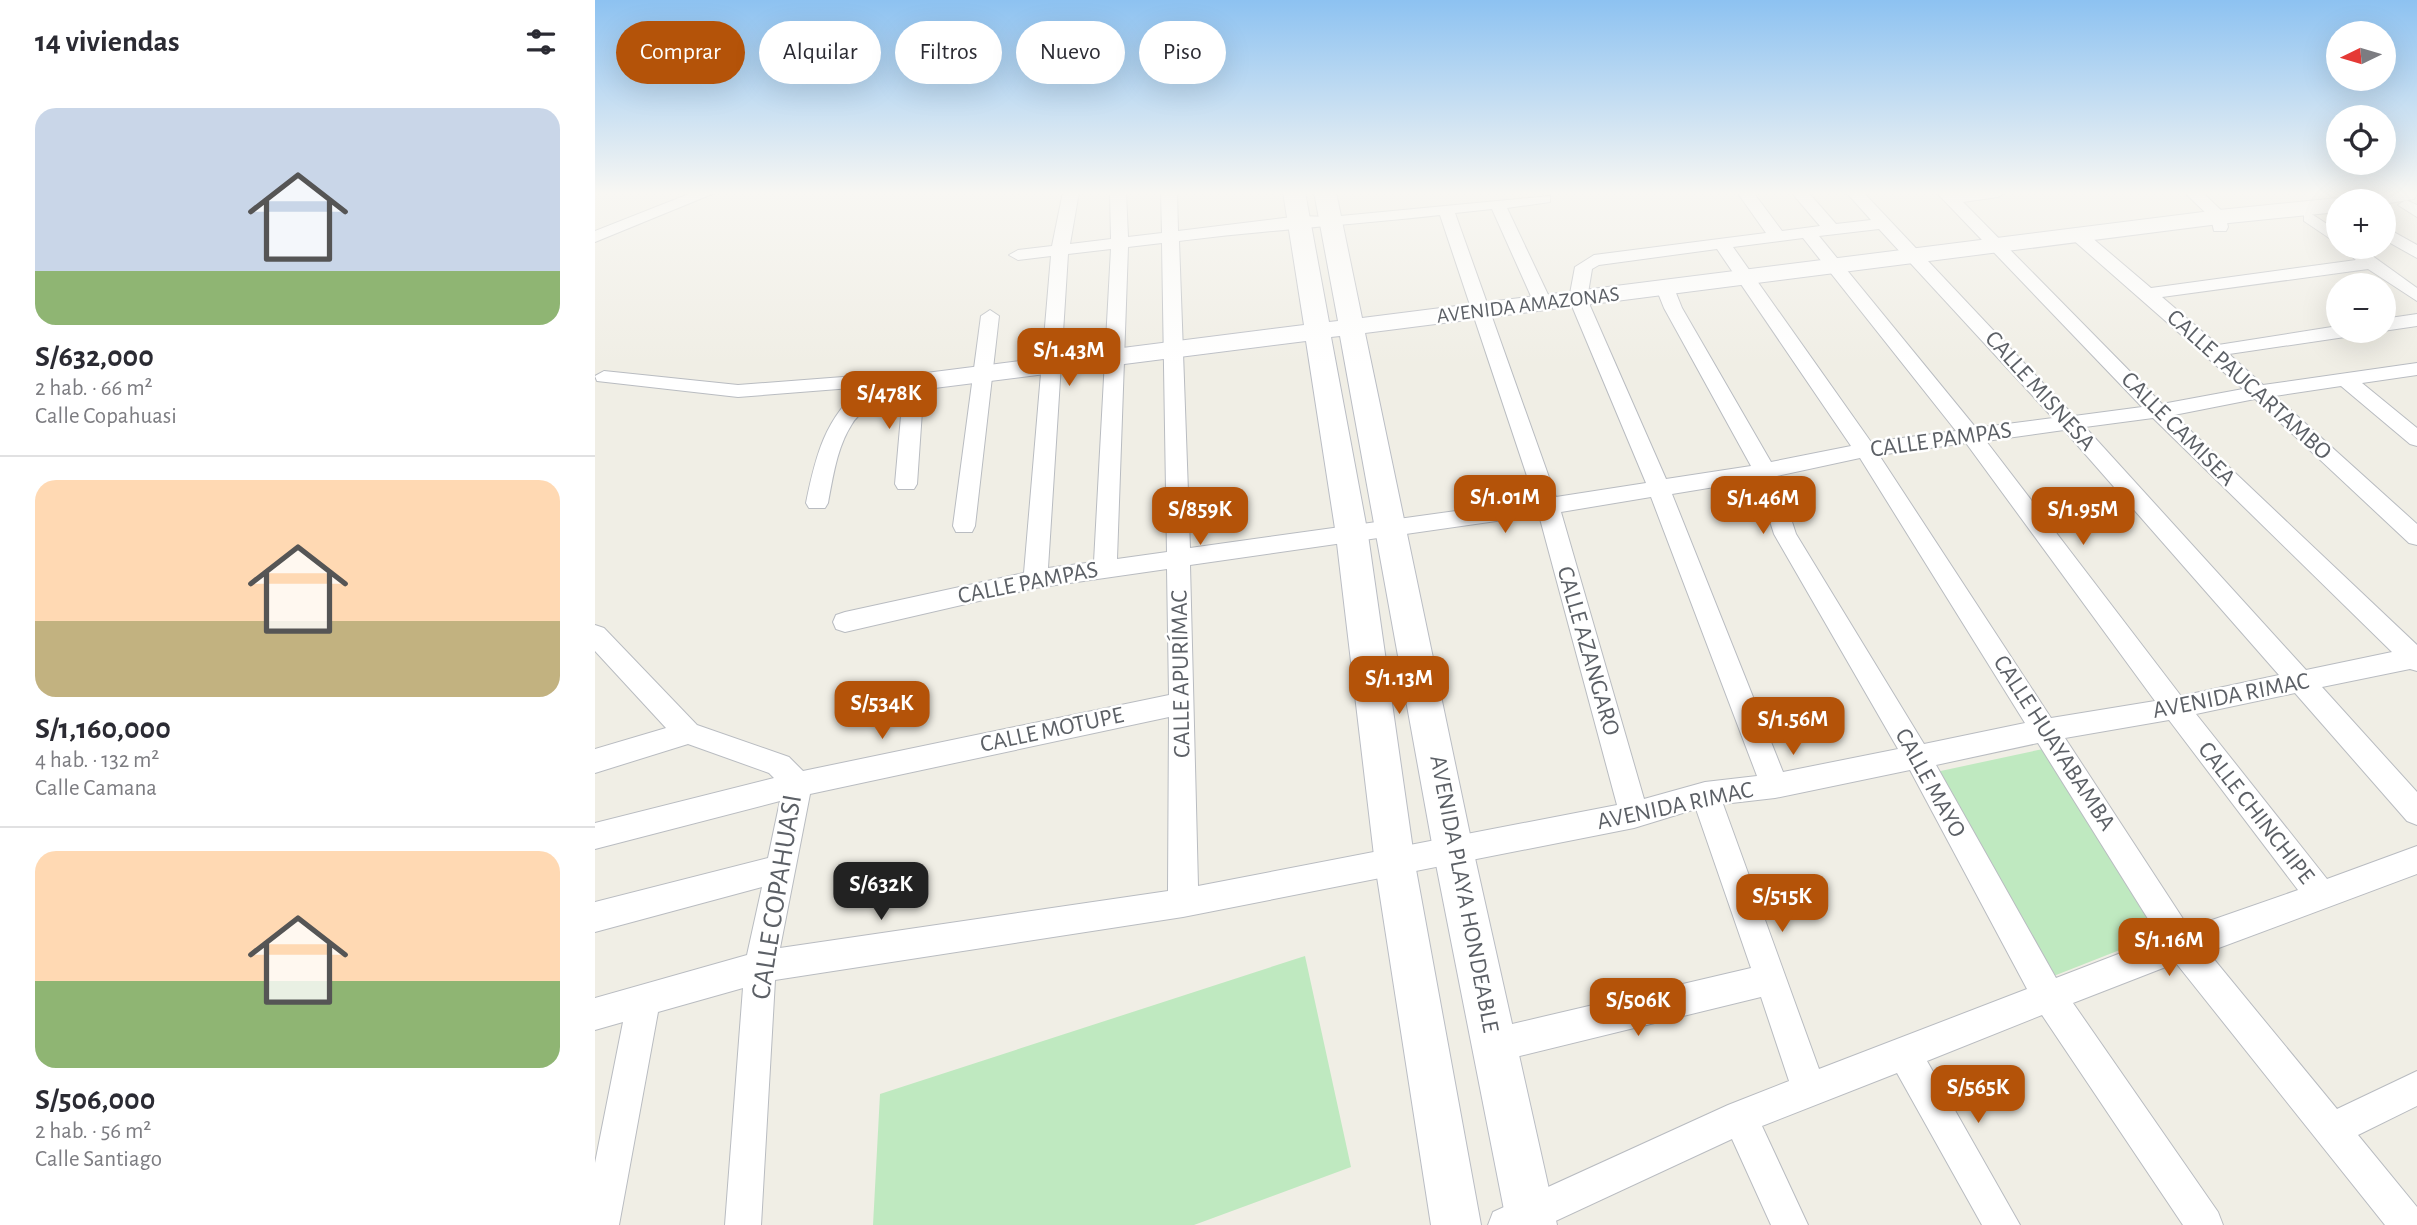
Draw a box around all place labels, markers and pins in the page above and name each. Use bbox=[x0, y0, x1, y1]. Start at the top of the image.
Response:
pin: S/1.43M bbox=[1004, 328, 1134, 388]
pin: S/478K bbox=[832, 372, 946, 431]
pin: S/1.01M bbox=[1440, 476, 1570, 535]
pin: S/1.46M bbox=[1698, 476, 1828, 536]
pin: S/859K bbox=[1143, 488, 1257, 547]
pin: S/1.95M bbox=[2018, 488, 2148, 547]
pin: S/1.13M bbox=[1334, 656, 1464, 716]
pin: S/534K bbox=[825, 682, 939, 741]
pin: S/1.56M bbox=[1728, 698, 1858, 757]
pin: S/632K bbox=[824, 862, 938, 922]
pin: S/515K bbox=[1725, 874, 1839, 934]
pin: S/1.16M bbox=[2104, 918, 2234, 978]
pin: S/506K bbox=[1581, 978, 1695, 1038]
pin: S/565K bbox=[1921, 1066, 2035, 1125]

